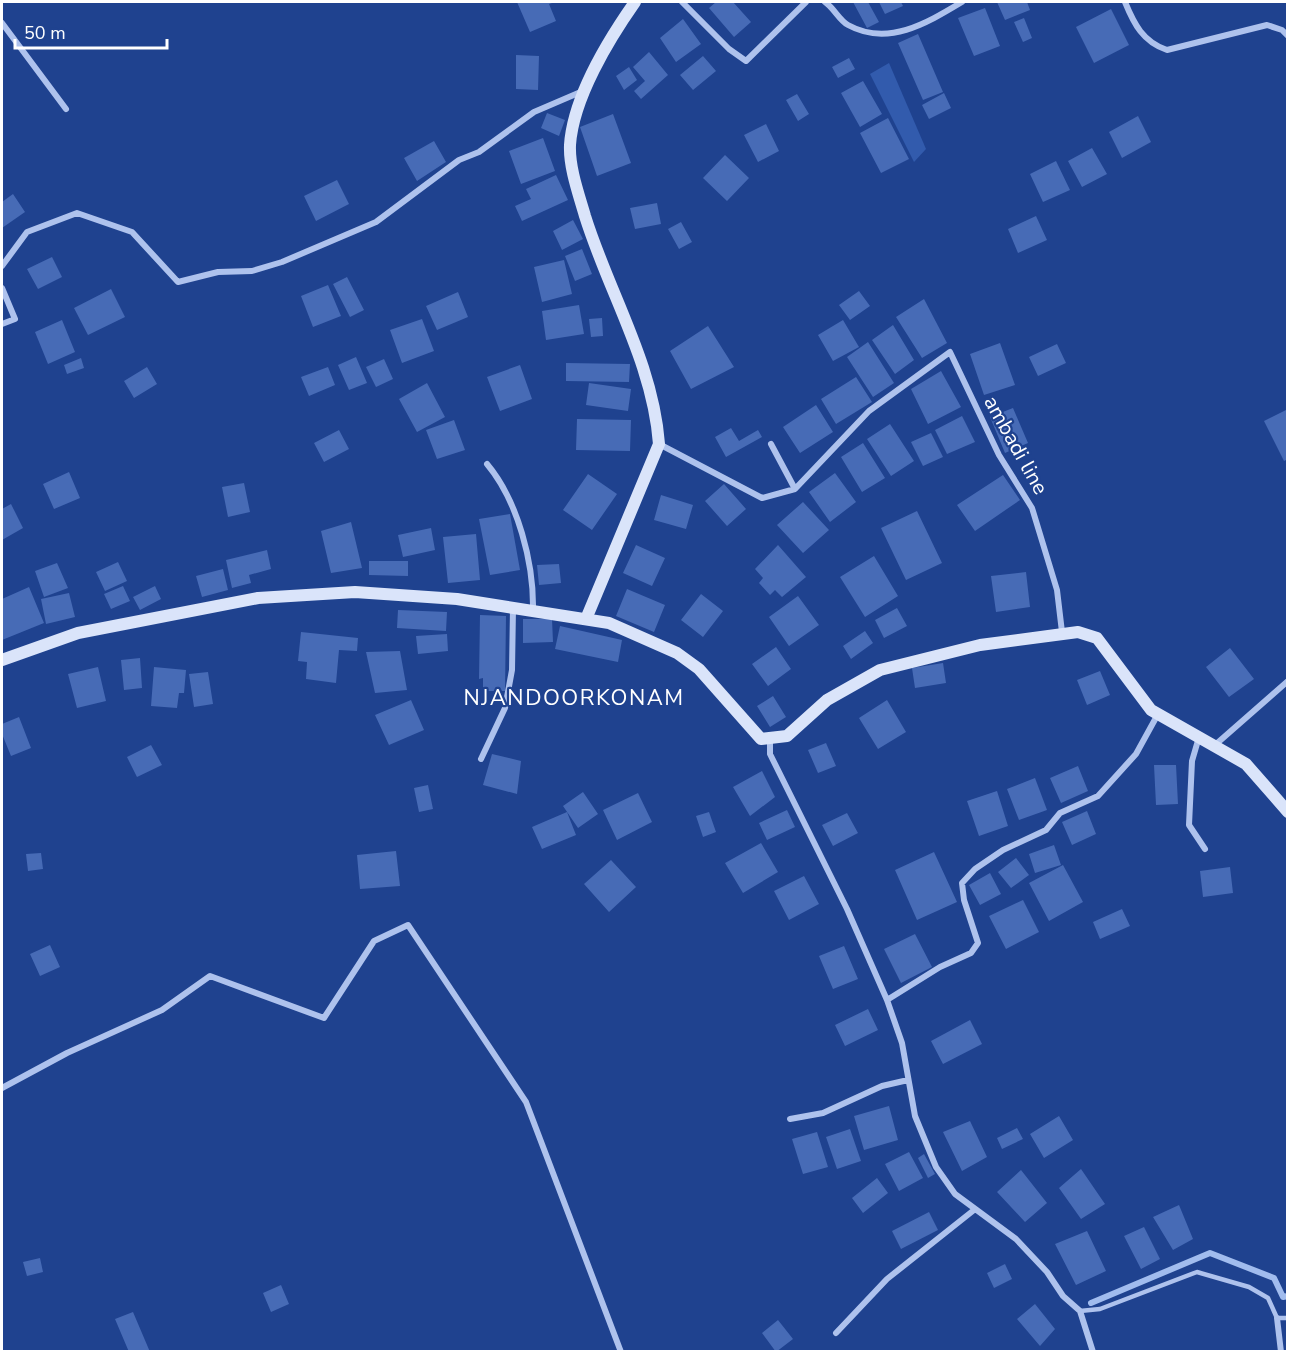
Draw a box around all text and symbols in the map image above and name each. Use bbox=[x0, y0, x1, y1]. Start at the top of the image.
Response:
scale bar bbox=[15, 12, 166, 50]
text: 50 m bbox=[24, 21, 66, 45]
street label: ambadi line bbox=[977, 390, 1055, 500]
district label: NJANDOORKONAM bbox=[463, 683, 685, 713]

